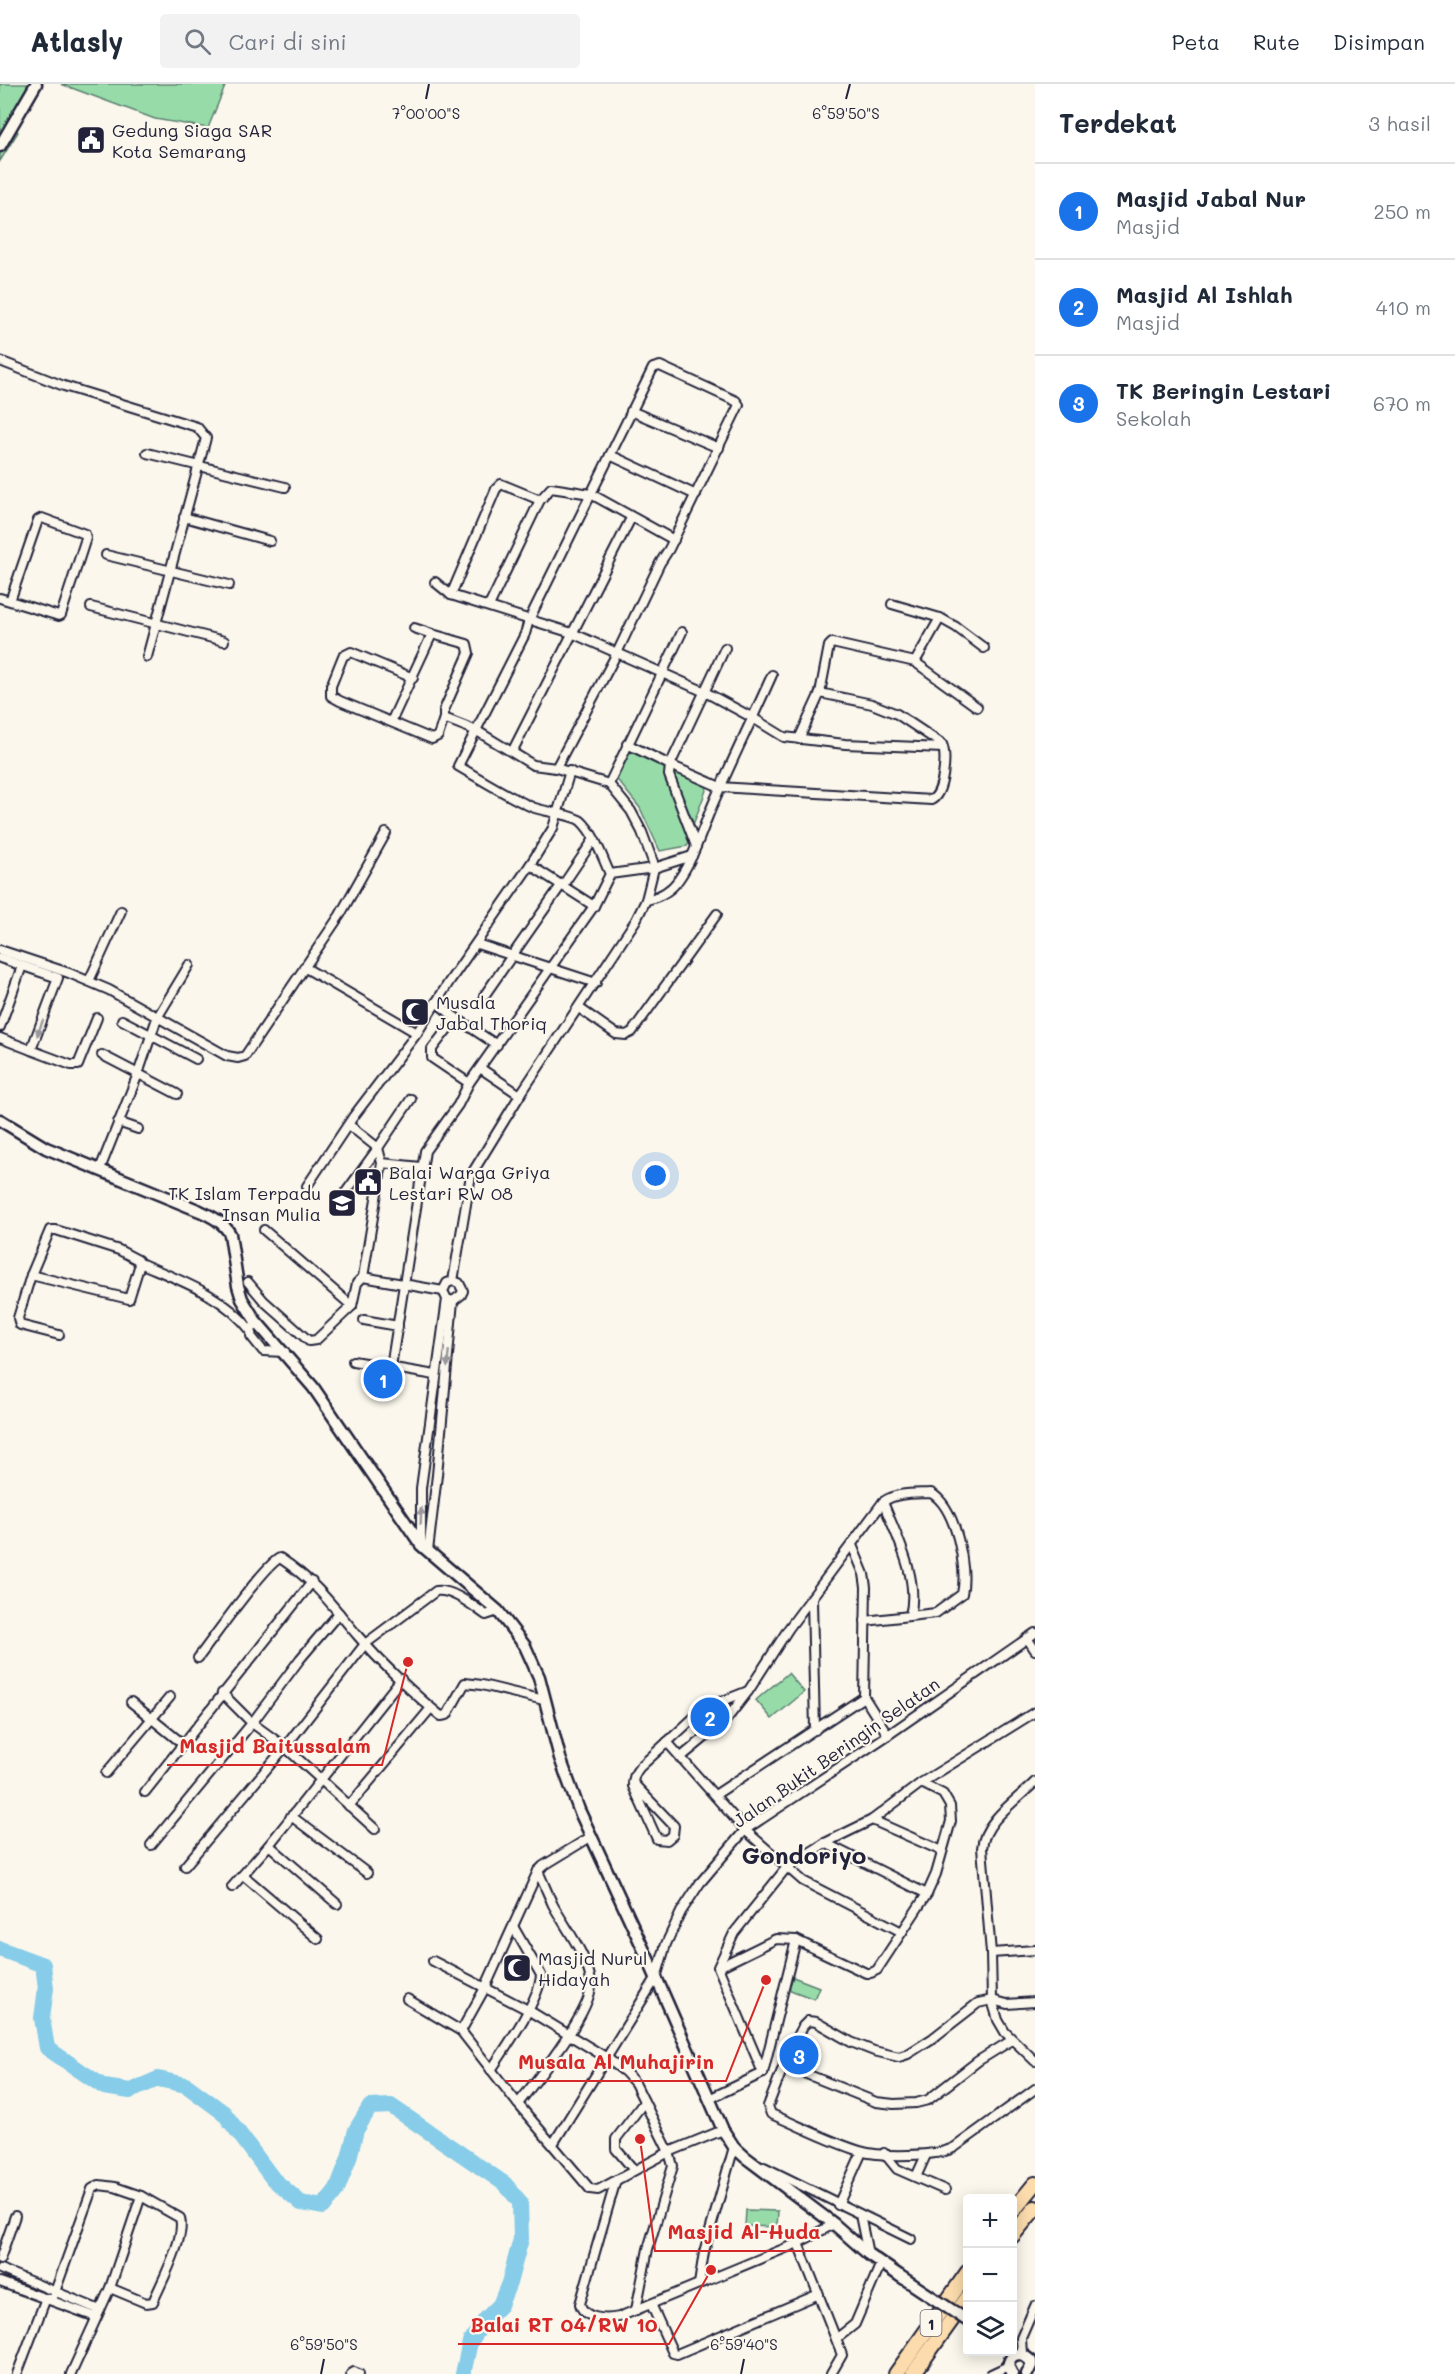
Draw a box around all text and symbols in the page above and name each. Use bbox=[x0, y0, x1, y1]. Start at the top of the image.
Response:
search box bbox=[160, 14, 580, 68]
text: Atlasly bbox=[30, 23, 124, 59]
icon: search bbox=[181, 25, 214, 58]
text: Cari di sini bbox=[229, 27, 347, 56]
text: Peta bbox=[1172, 28, 1220, 55]
text: Rute bbox=[1253, 28, 1300, 55]
text: Disimpan bbox=[1333, 28, 1425, 55]
text: 7°00'00"S bbox=[392, 103, 460, 123]
text: 6°59'50"S bbox=[812, 103, 880, 123]
text: Terdekat bbox=[1059, 106, 1177, 140]
text: 3 hasil bbox=[1368, 110, 1431, 136]
place label: Gedung Siaga SAR Kota Semarang bbox=[112, 118, 272, 163]
public building icon: Gedung Siaga SAR Kota Semarang bbox=[75, 124, 107, 156]
text: Masjid Jabal Nur bbox=[1116, 184, 1306, 213]
text: 1 bbox=[1074, 198, 1083, 224]
text: 250 m bbox=[1374, 198, 1431, 224]
text: Masjid bbox=[1116, 213, 1180, 239]
text: Masjid Al Ishlah bbox=[1116, 280, 1292, 309]
text: 2 bbox=[1073, 294, 1084, 320]
text: 410 m bbox=[1376, 294, 1431, 320]
text: Masjid bbox=[1116, 309, 1180, 335]
text: TK Beringin Lestari bbox=[1116, 376, 1331, 405]
text: 3 bbox=[1073, 390, 1085, 416]
text: 670 m bbox=[1373, 390, 1431, 416]
text: Sekolah bbox=[1116, 405, 1191, 431]
place label: Musala Jabal Thoriq bbox=[436, 990, 547, 1035]
mosque icon: Musala Jabal Thoriq bbox=[399, 996, 431, 1028]
one-way arrow bbox=[34, 1019, 44, 1037]
place label: Balai Warga Griya Lestari RW 08 bbox=[389, 1160, 550, 1205]
your location bbox=[641, 1161, 670, 1190]
public building icon: Balai Warga Griya Lestari RW 08 bbox=[352, 1166, 384, 1198]
place label: TK Islam Terpadu Insan Mulia bbox=[168, 1181, 321, 1226]
school or university icon: TK Islam Terpadu Insan Mulia bbox=[326, 1187, 358, 1219]
one-way arrow bbox=[443, 1349, 453, 1368]
pin: 1 bbox=[364, 1356, 403, 1402]
one-way arrow bbox=[416, 1507, 425, 1526]
street label: Jalan Bukit Beringin Selatan bbox=[728, 1671, 944, 1833]
pin: 2 bbox=[690, 1694, 730, 1740]
callout: Masjid Baitussalam bbox=[167, 1727, 382, 1765]
text: Masjid Baitussalam bbox=[179, 1732, 371, 1758]
district label: Gondoriyo bbox=[742, 1839, 866, 1870]
place label: Masjid Nurul Hidayah bbox=[538, 1946, 648, 1991]
mosque icon: Masjid Nurul Hidayah bbox=[501, 1952, 533, 1984]
pin: 3 bbox=[780, 2032, 818, 2078]
callout: Musala Al Muhajirin bbox=[506, 2043, 726, 2081]
text: Musala Al Muhajirin bbox=[518, 2048, 714, 2074]
map controls bbox=[963, 2194, 1017, 2356]
button: + bbox=[963, 2194, 1017, 2248]
callout: Masjid Al-Huda bbox=[655, 2213, 832, 2251]
text: Masjid Al-Huda bbox=[668, 2218, 820, 2244]
button: − bbox=[963, 2248, 1017, 2302]
button: layers bbox=[963, 2302, 1017, 2356]
callout: Balai RT 04/RW 10 bbox=[458, 2306, 669, 2344]
road number: 1 bbox=[920, 2310, 942, 2336]
text: Balai RT 04/RW 10 bbox=[470, 2311, 658, 2337]
text: 6°59'50"S bbox=[290, 2334, 358, 2354]
text: 6°59'40"S bbox=[710, 2334, 778, 2354]

